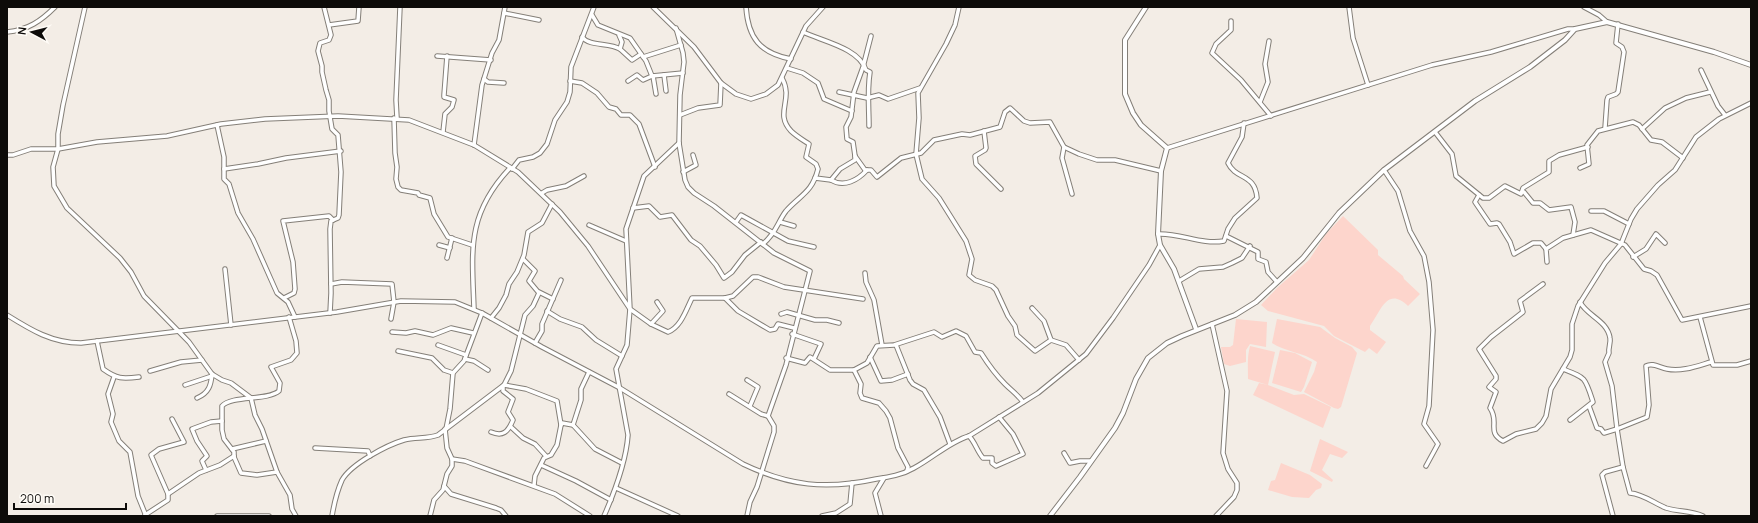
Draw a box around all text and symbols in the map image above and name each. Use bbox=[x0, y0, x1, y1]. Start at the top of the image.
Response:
north arrow bbox=[12, 12, 52, 52]
text: N bbox=[14, 26, 30, 36]
scale bar bbox=[14, 485, 126, 511]
text: 200 m bbox=[20, 490, 54, 507]

